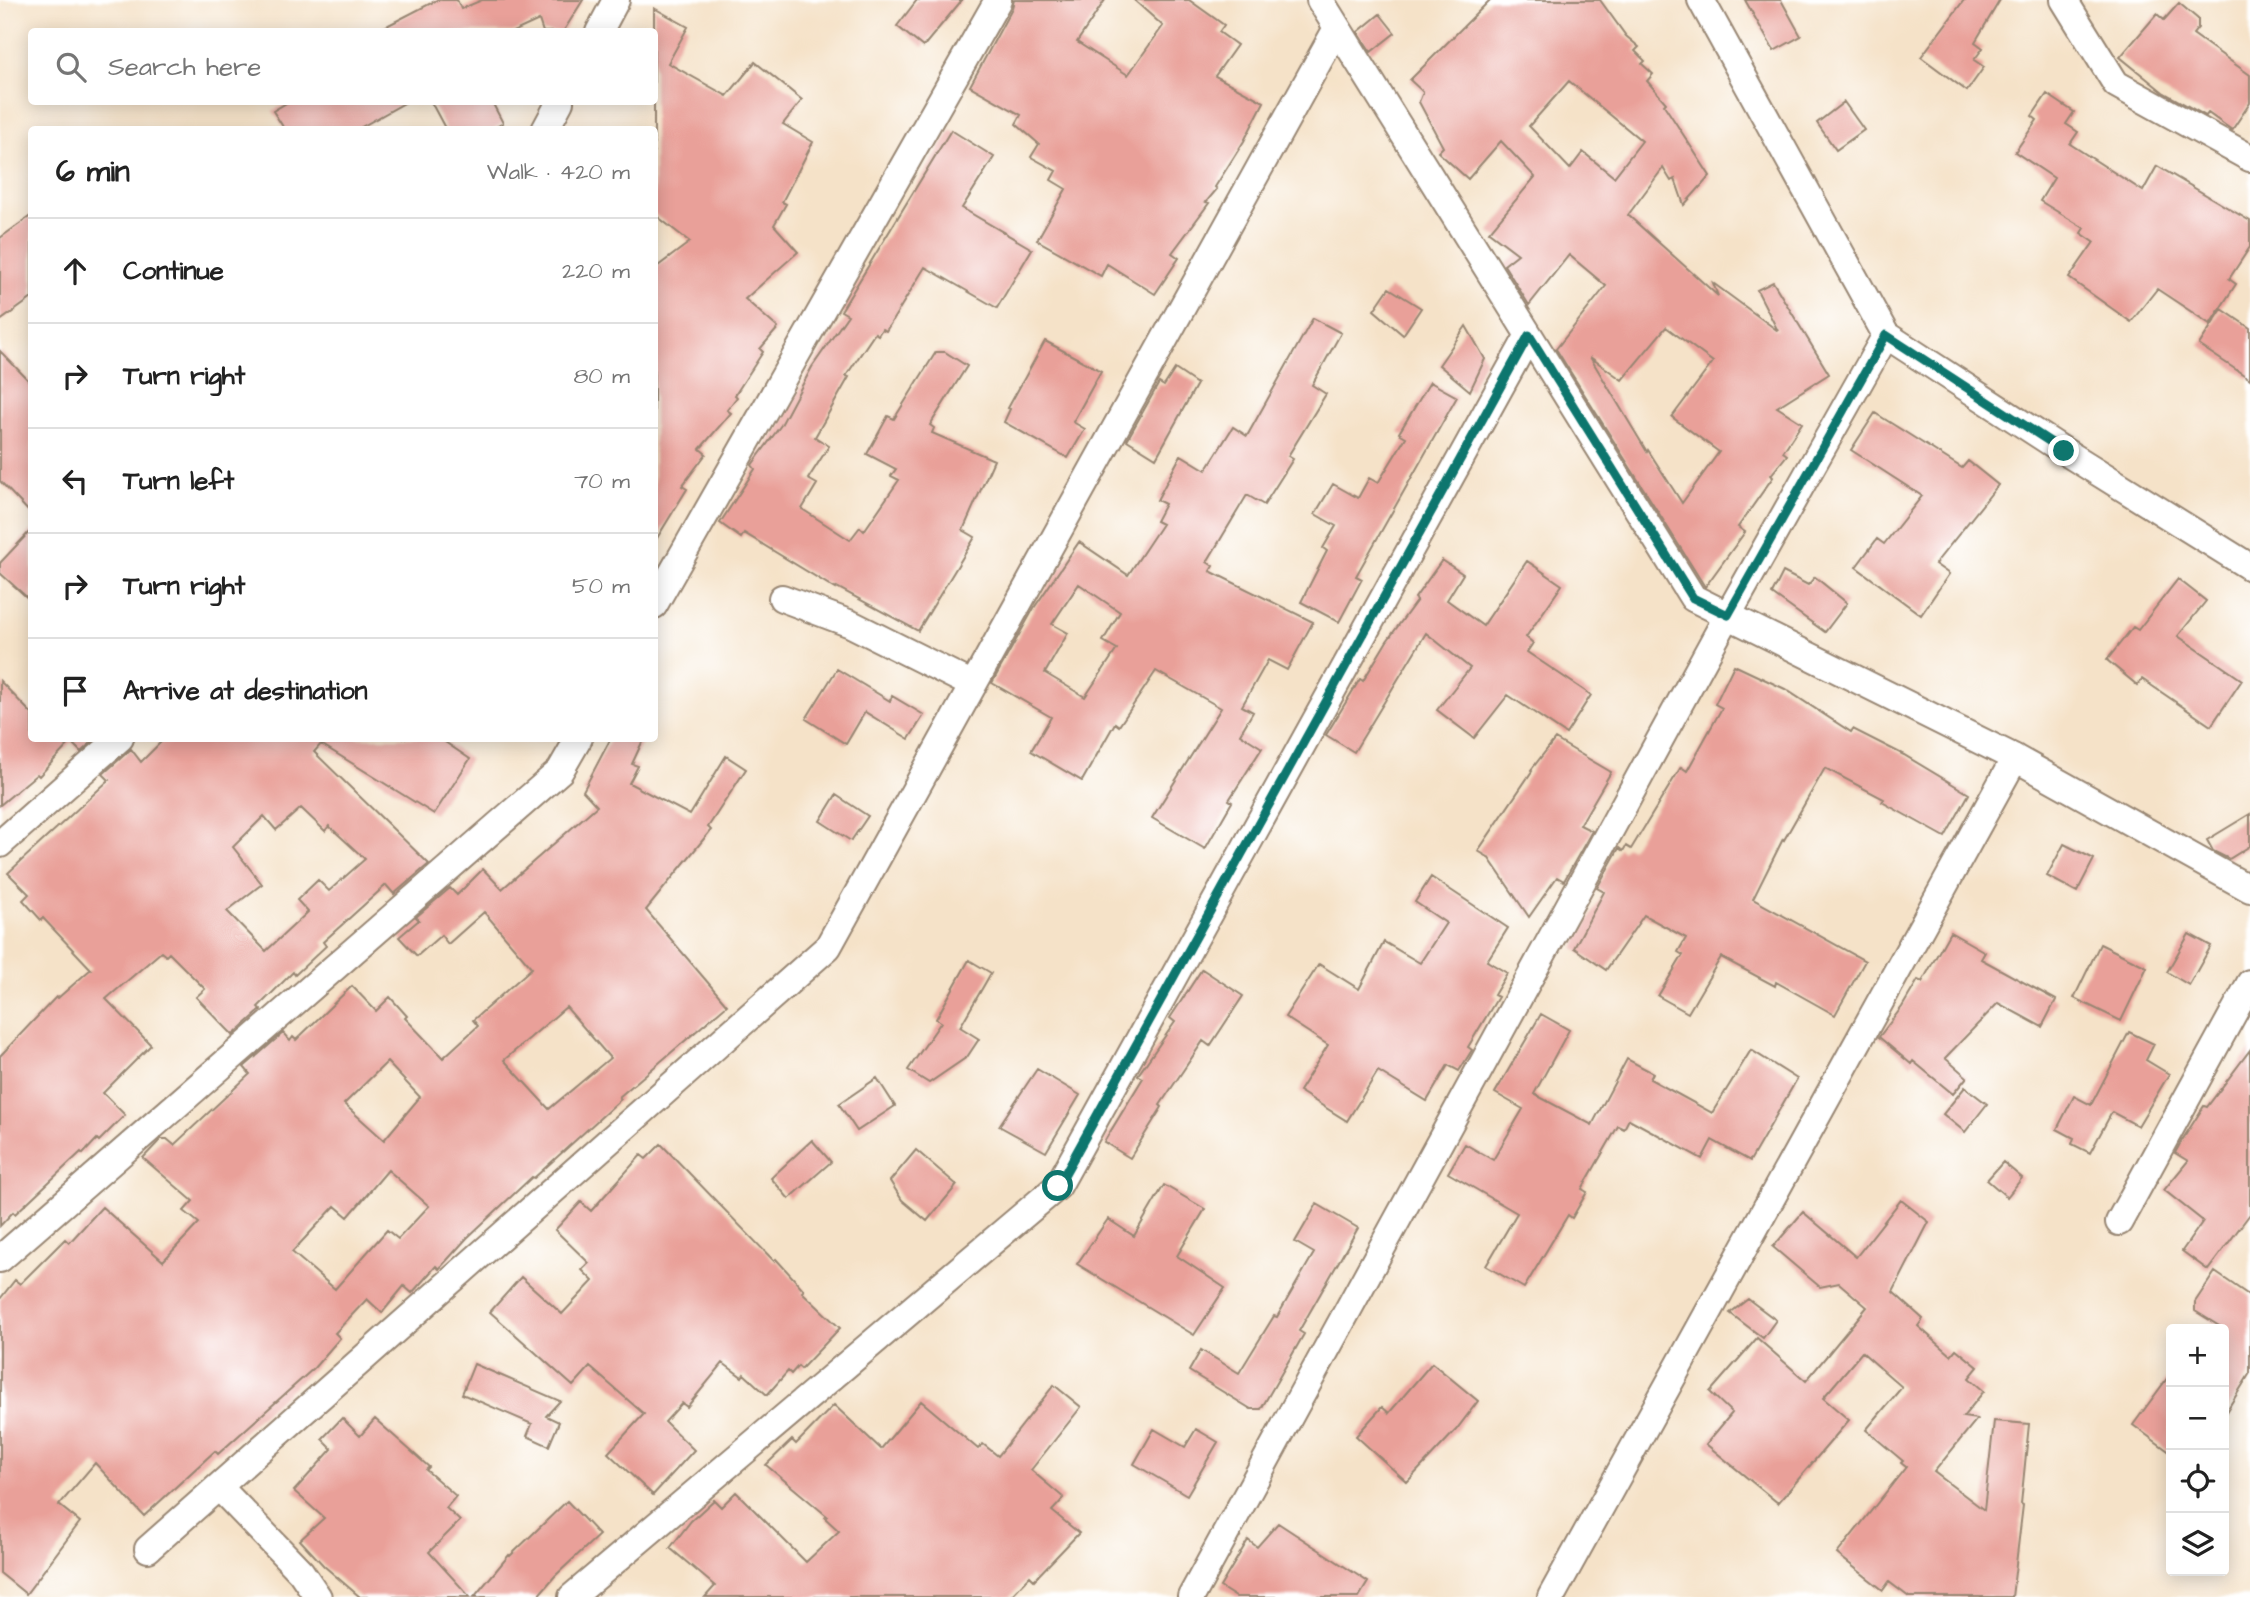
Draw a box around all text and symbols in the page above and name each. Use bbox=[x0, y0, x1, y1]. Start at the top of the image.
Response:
search box bbox=[28, 28, 658, 105]
icon: search bbox=[52, 48, 90, 86]
text: Search here bbox=[108, 49, 261, 85]
text: 6 min bbox=[56, 151, 130, 193]
text: Walk · 420 m bbox=[487, 156, 630, 188]
icon: ahead bbox=[56, 252, 94, 290]
text: Continue bbox=[123, 253, 224, 289]
text: 220 m bbox=[562, 255, 630, 287]
icon: right bbox=[56, 357, 94, 395]
text: Turn right bbox=[123, 358, 245, 394]
text: 80 m bbox=[573, 360, 630, 392]
route end bbox=[2048, 435, 2079, 466]
icon: left bbox=[56, 462, 94, 500]
text: Turn left bbox=[123, 463, 234, 499]
text: 70 m bbox=[574, 465, 630, 497]
icon: right bbox=[56, 567, 94, 605]
text: Turn right bbox=[123, 568, 245, 604]
text: 50 m bbox=[572, 570, 630, 602]
icon: arrive bbox=[56, 672, 94, 710]
text: Arrive at destination bbox=[123, 673, 368, 709]
route start bbox=[1042, 1170, 1073, 1201]
map controls bbox=[2166, 1324, 2229, 1576]
button: + bbox=[2166, 1324, 2229, 1387]
button: − bbox=[2166, 1387, 2229, 1450]
button: locate bbox=[2166, 1450, 2229, 1513]
button: layers bbox=[2166, 1513, 2229, 1576]

